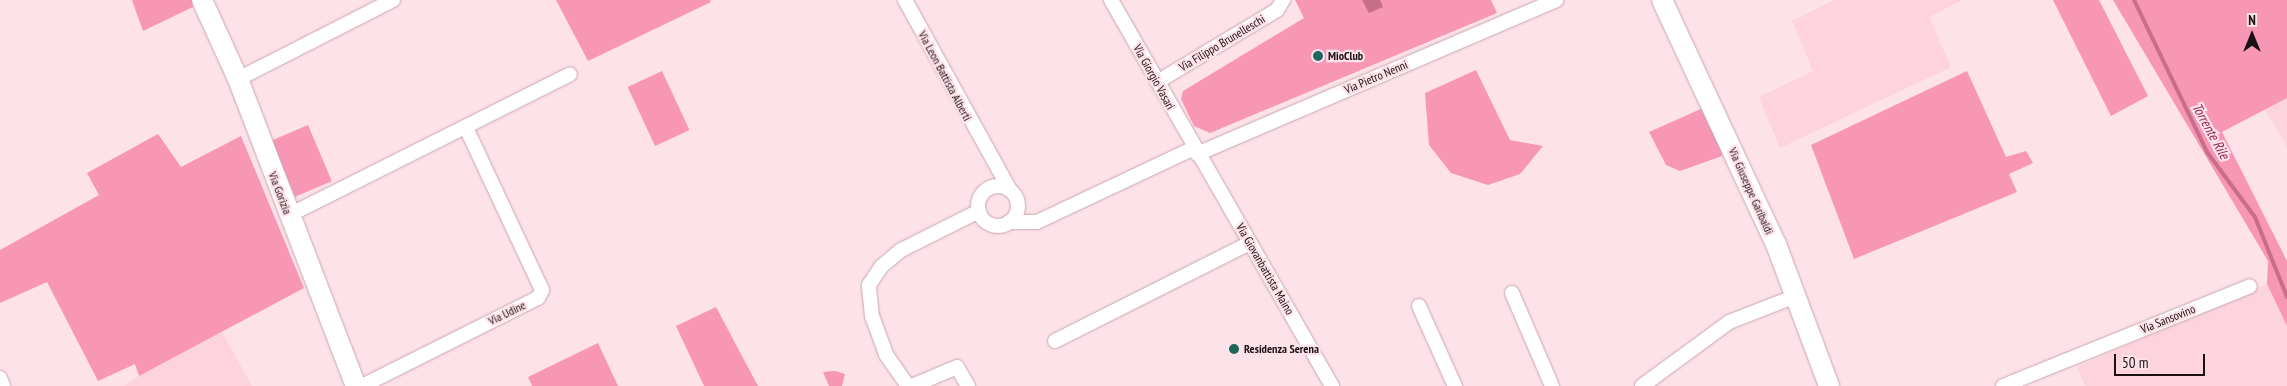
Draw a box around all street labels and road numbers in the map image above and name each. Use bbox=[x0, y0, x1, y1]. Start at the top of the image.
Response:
street label: Via Filippo Brunelleschi bbox=[1176, 12, 1268, 74]
street label: Via Leon Battista Alberti bbox=[915, 28, 975, 124]
street label: Via Giorgio Vasari bbox=[1130, 42, 1178, 112]
street label: Via Pietro Nenni bbox=[1342, 57, 1410, 97]
street label: Via Giuseppe Garibaldi bbox=[1725, 145, 1777, 237]
street label: Via Gorizia bbox=[265, 170, 295, 216]
street label: Via Giovanbattista Maino bbox=[1233, 221, 1297, 317]
street label: Via Udine bbox=[486, 298, 528, 328]
street label: Via Sansovino bbox=[2139, 302, 2197, 336]

